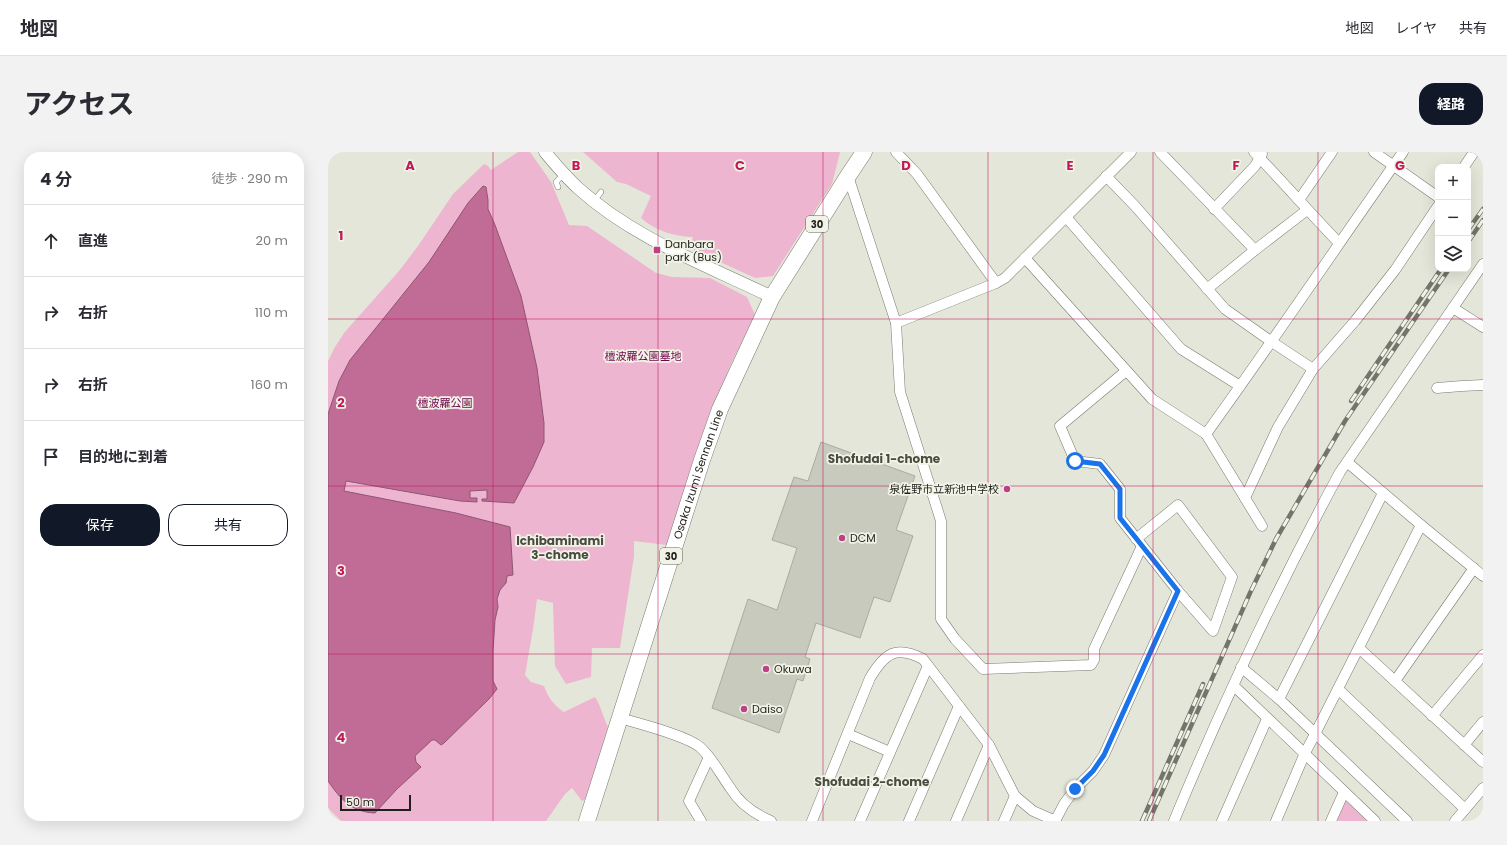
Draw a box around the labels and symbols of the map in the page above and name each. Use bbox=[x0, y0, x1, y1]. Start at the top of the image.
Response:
text: A bbox=[405, 156, 415, 175]
text: B bbox=[572, 156, 581, 175]
text: C bbox=[735, 156, 745, 175]
text: D bbox=[901, 156, 911, 175]
text: E bbox=[1066, 156, 1074, 175]
text: F bbox=[1232, 156, 1240, 175]
text: G bbox=[1395, 156, 1405, 175]
road number: 30 bbox=[806, 216, 828, 232]
text: 1 bbox=[339, 226, 343, 245]
place label: Danbara park (Bus) bbox=[665, 236, 722, 265]
marker: Danbara park (Bus) bbox=[652, 245, 662, 255]
park label: 檀波羅公園墓地 bbox=[605, 348, 682, 364]
text: 2 bbox=[337, 393, 345, 412]
park label: 檀波羅公園 bbox=[418, 395, 473, 411]
street label: Osaka Izumi Sennan Line bbox=[669, 407, 727, 541]
district label: Shofudai 1-chome bbox=[828, 450, 941, 467]
route start bbox=[1066, 452, 1084, 470]
place label: 泉佐野市立新池中学校 bbox=[889, 481, 999, 497]
marker: 泉佐野市立新池中学校 bbox=[1002, 484, 1012, 494]
place label: DCM bbox=[850, 530, 876, 546]
district label: Ichibaminami 3-chome bbox=[516, 532, 604, 563]
marker: DCM bbox=[837, 533, 847, 543]
road number: 30 bbox=[660, 548, 682, 564]
text: 3 bbox=[337, 561, 345, 580]
place label: Okuwa bbox=[774, 661, 812, 677]
marker: Okuwa bbox=[761, 664, 771, 674]
place label: Daiso bbox=[752, 701, 783, 717]
marker: Daiso bbox=[739, 704, 749, 714]
text: 4 bbox=[337, 728, 346, 747]
district label: Shofudai 2-chome bbox=[815, 773, 930, 790]
route end bbox=[1066, 780, 1084, 798]
scale bar bbox=[340, 793, 411, 812]

